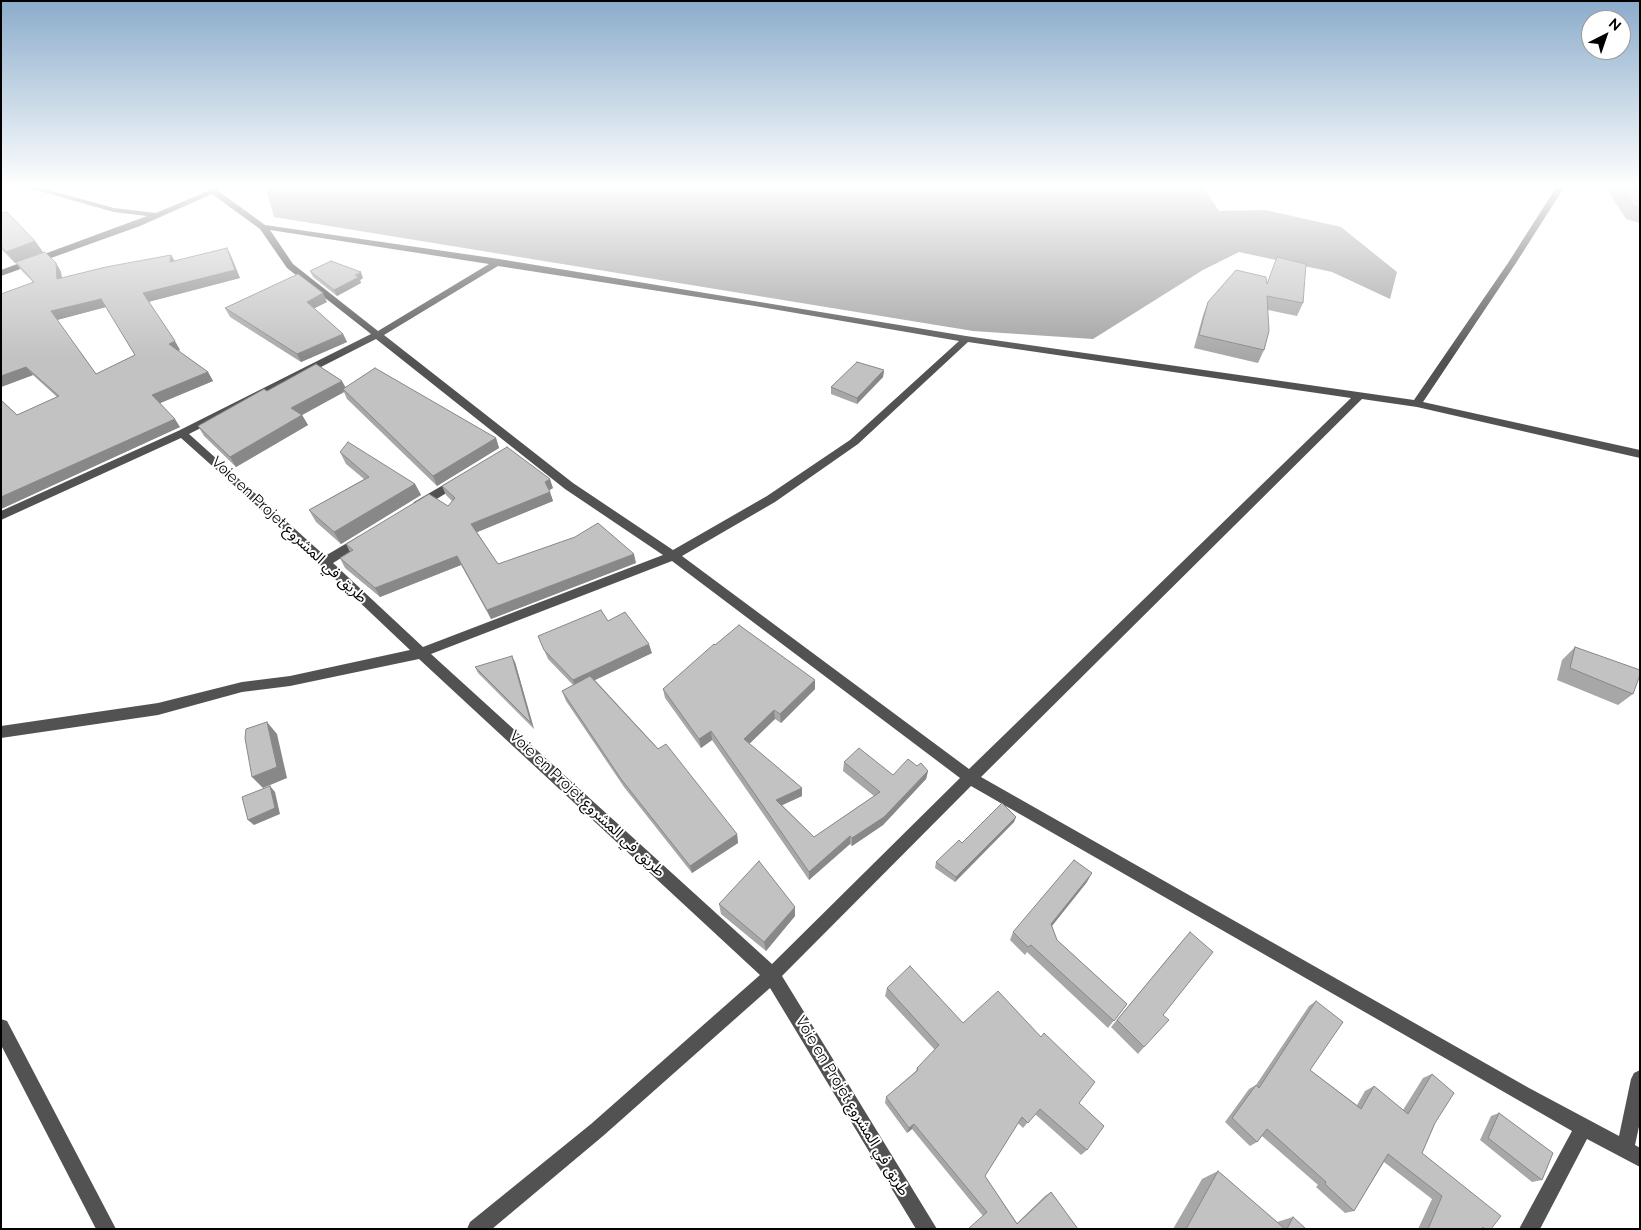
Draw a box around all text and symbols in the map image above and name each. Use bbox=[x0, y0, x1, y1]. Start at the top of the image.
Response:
north arrow bbox=[1581, 10, 1631, 60]
text: N bbox=[1606, 15, 1624, 34]
street label: Voie en Projet طريق في المشروع bbox=[207, 453, 371, 607]
street label: Voie en Projet طريق في المشروع bbox=[505, 727, 669, 881]
street label: Voie en Projet طريق في المشروع bbox=[791, 1013, 913, 1199]

